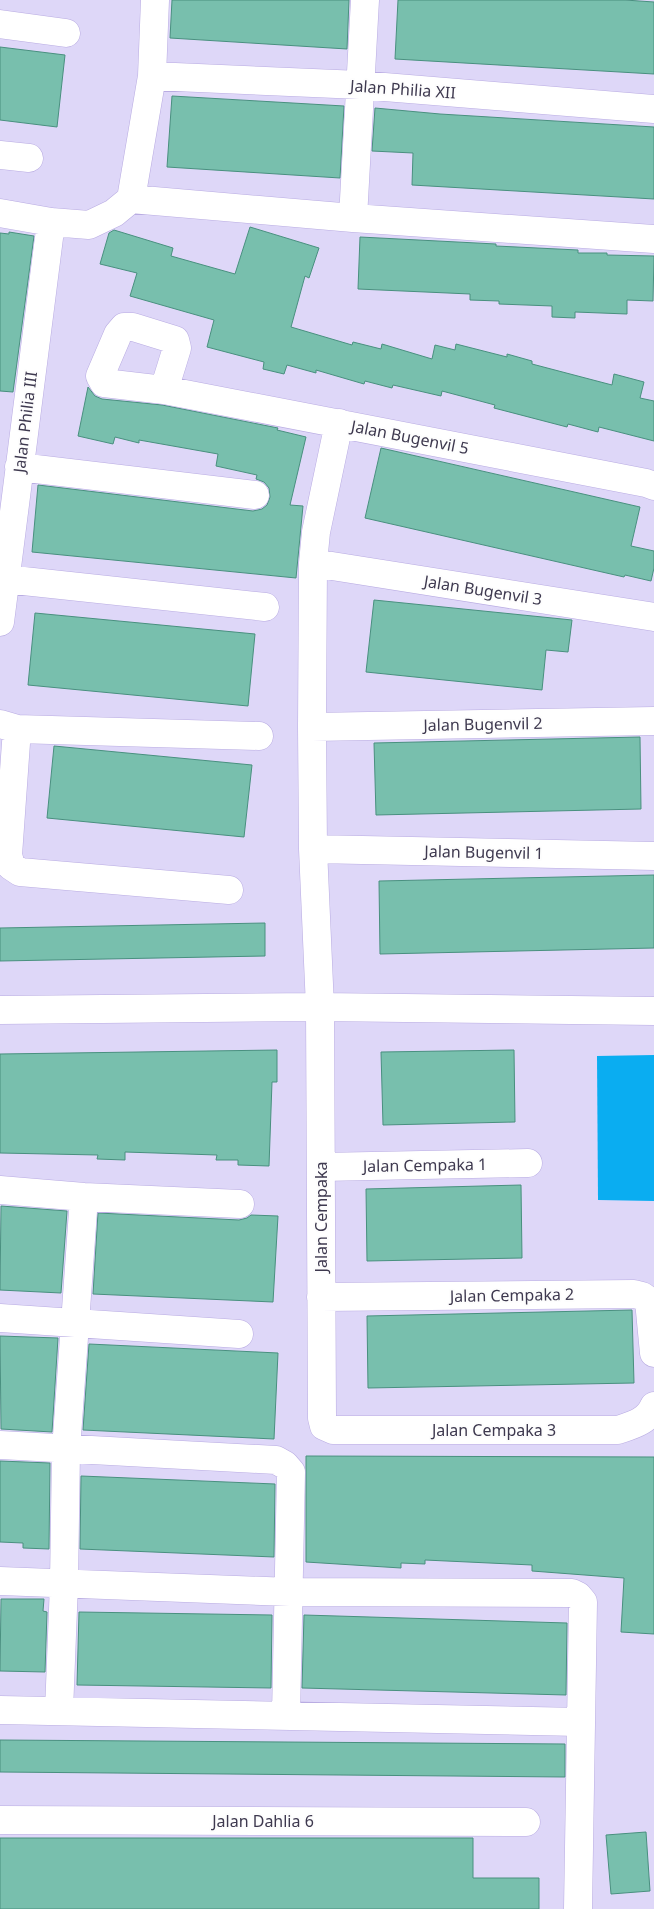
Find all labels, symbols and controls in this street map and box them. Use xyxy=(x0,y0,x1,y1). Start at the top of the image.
street label: Jalan Philia XII xyxy=(347,74,457,104)
street label: Jalan Philia III xyxy=(8,370,42,476)
street label: Jalan Bugenvil 5 xyxy=(347,414,471,459)
street label: Jalan Bugenvil 3 xyxy=(420,569,544,610)
street label: Jalan Bugenvil 2 xyxy=(421,712,543,736)
street label: Jalan Bugenvil 1 xyxy=(422,840,544,864)
street label: Jalan Cempaka 1 xyxy=(361,1153,487,1177)
street label: Jalan Cempaka xyxy=(310,1162,332,1274)
street label: Jalan Cempaka 2 xyxy=(448,1283,574,1307)
street label: Jalan Cempaka 3 xyxy=(430,1419,556,1441)
street label: Jalan Dahlia 6 xyxy=(210,1810,314,1832)

